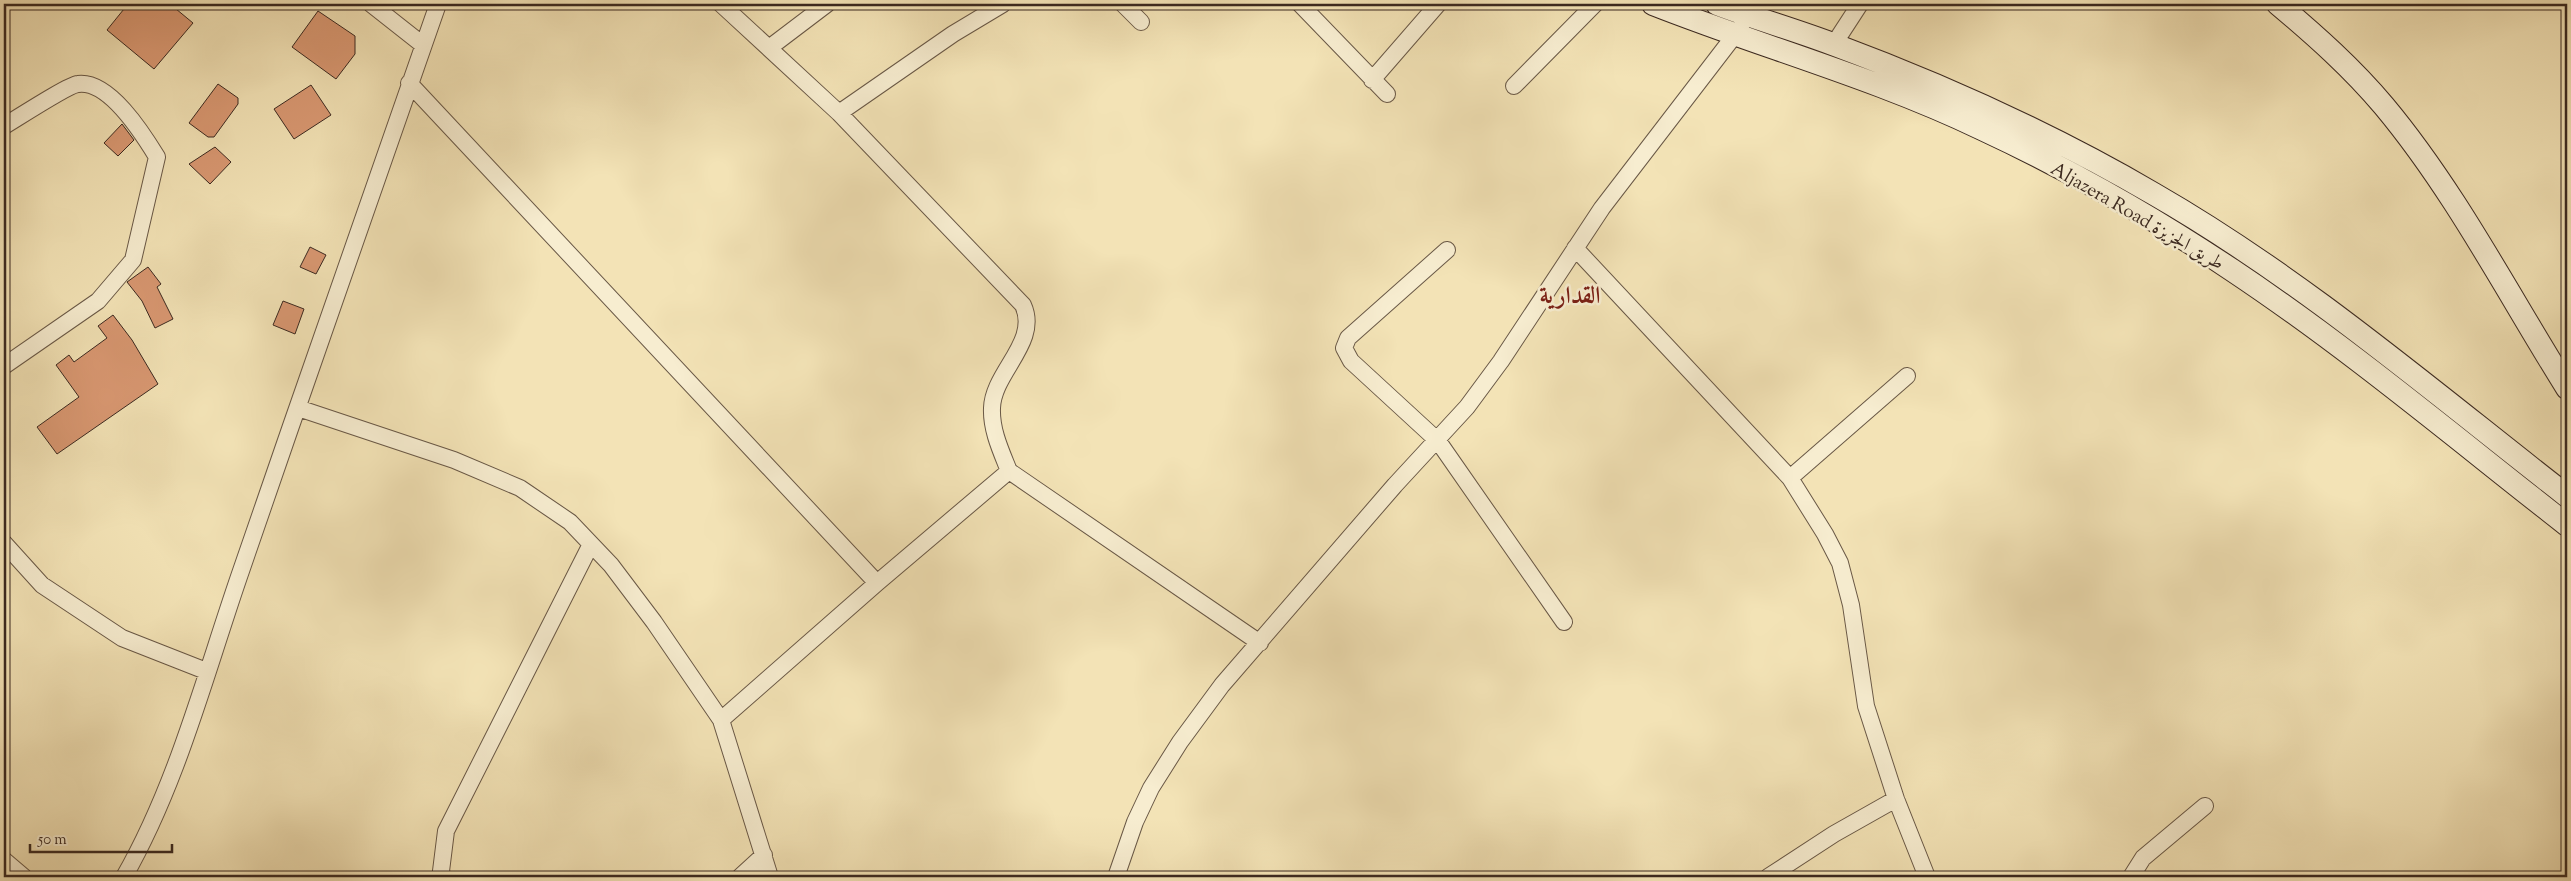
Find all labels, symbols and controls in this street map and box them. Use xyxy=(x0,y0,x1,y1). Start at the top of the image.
street label: Aljazera Road طريق الجزيزة xyxy=(2045,156,2229,278)
district label: القدارية xyxy=(1539,280,1601,314)
scale bar xyxy=(30,821,172,853)
text: 50 m xyxy=(37,830,67,851)

